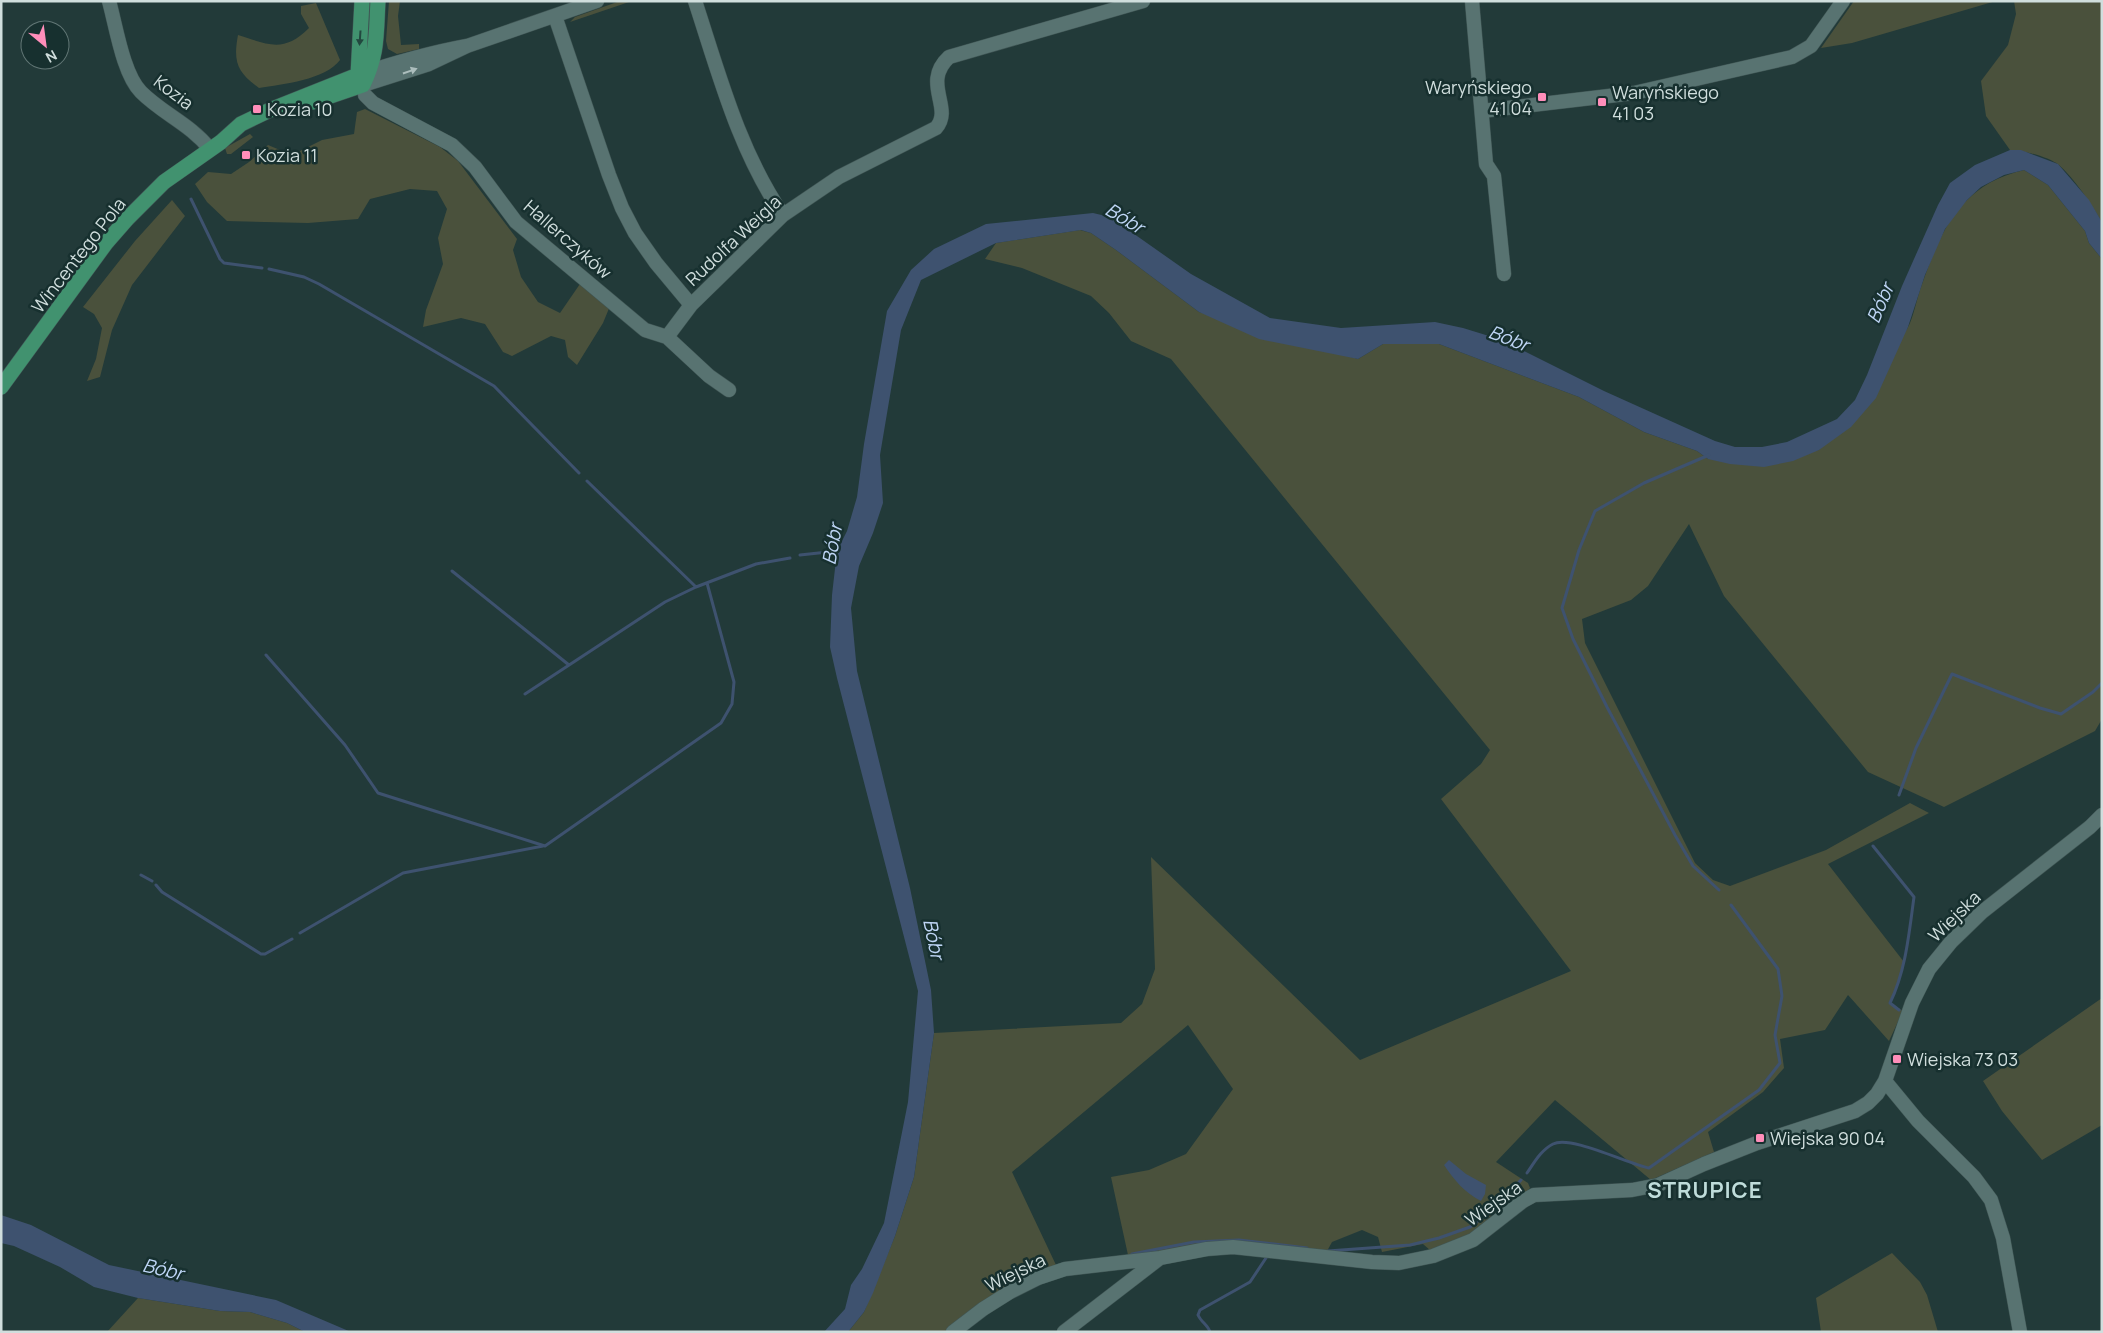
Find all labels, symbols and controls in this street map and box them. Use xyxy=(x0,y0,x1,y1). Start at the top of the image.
north arrow xyxy=(20,20,70,70)
one-way arrow xyxy=(355,31,363,47)
text: N xyxy=(43,46,61,68)
one-way arrow xyxy=(402,67,417,74)
street label: Kozia xyxy=(149,69,199,115)
place label: Waryńskiego 41 04 xyxy=(1425,75,1532,120)
place label: Waryńskiego 41 03 xyxy=(1612,80,1719,125)
marker: Waryńskiego 41 04 xyxy=(1536,91,1548,103)
marker: Waryńskiego 41 03 xyxy=(1596,96,1608,108)
place label: Kozia 10 xyxy=(267,97,333,121)
marker: Kozia 10 xyxy=(251,103,263,115)
place label: Kozia 11 xyxy=(256,143,318,167)
marker: Kozia 11 xyxy=(240,149,252,161)
street label: Rudolfa Weigla xyxy=(680,189,786,291)
street label: Wincentego Pola xyxy=(25,192,131,318)
street label: Hallerczyków xyxy=(519,194,617,284)
water label: Bóbr xyxy=(1101,196,1151,241)
water label: Bóbr xyxy=(1860,277,1901,327)
water label: Bóbr xyxy=(1485,319,1535,358)
water label: Bóbr xyxy=(816,519,849,566)
street label: Wiejska xyxy=(1923,885,1985,947)
water label: Bóbr xyxy=(917,916,951,964)
place label: Wiejska 73 03 xyxy=(1907,1047,2018,1071)
marker: Wiejska 73 03 xyxy=(1891,1053,1903,1065)
place label: Wiejska 90 04 xyxy=(1770,1126,1885,1150)
marker: Wiejska 90 04 xyxy=(1754,1132,1766,1144)
street label: Wiejska xyxy=(1460,1175,1526,1231)
district label: STRUPICE xyxy=(1647,1175,1763,1205)
street label: Wiejska xyxy=(981,1247,1049,1297)
water label: Bóbr xyxy=(140,1252,188,1287)

